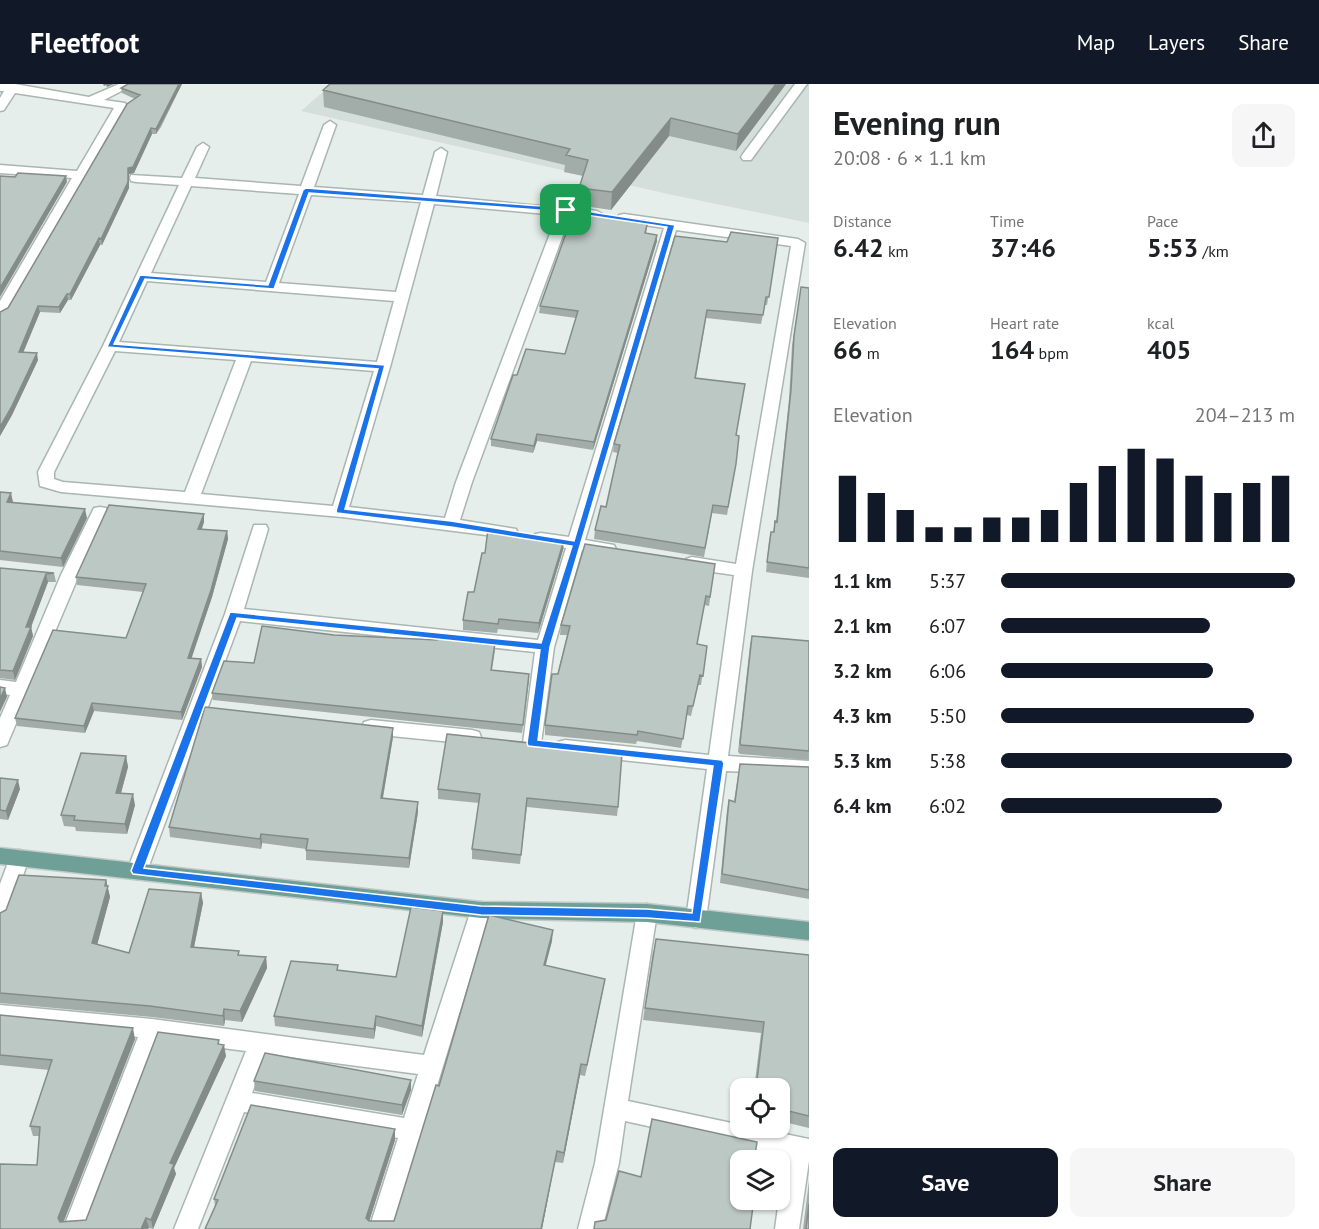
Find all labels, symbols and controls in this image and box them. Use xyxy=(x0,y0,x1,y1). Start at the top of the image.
text: Fleetfoot xyxy=(30,24,139,61)
text: Map xyxy=(1077,29,1115,56)
text: Layers xyxy=(1148,29,1205,56)
text: Share xyxy=(1238,29,1289,56)
text: Evening run xyxy=(833,101,1001,144)
button: share xyxy=(1232,104,1295,167)
text: 20:08 · 6 × 1.1 km xyxy=(833,145,986,171)
pin xyxy=(540,184,591,235)
icon: arrive xyxy=(549,193,582,226)
text: Distance xyxy=(833,211,892,231)
text: Time xyxy=(990,211,1024,231)
text: Pace xyxy=(1147,211,1178,231)
text: 6.42 xyxy=(833,231,884,264)
text: 37:46 xyxy=(990,231,1056,264)
text: 5:53 xyxy=(1147,231,1198,264)
text: km xyxy=(884,241,909,261)
text: /km xyxy=(1198,241,1229,261)
text: Elevation xyxy=(833,313,897,333)
text: Heart rate xyxy=(990,313,1059,333)
text: kcal xyxy=(1147,313,1174,333)
text: 66 xyxy=(833,333,862,366)
text: 164 xyxy=(990,333,1034,366)
text: 405 xyxy=(1147,333,1191,366)
text: m xyxy=(862,343,880,363)
text: bpm xyxy=(1034,343,1069,363)
text: Elevation xyxy=(833,402,913,428)
text: 204–213 m xyxy=(1195,402,1295,428)
text: 1.1 km xyxy=(833,568,892,594)
text: 5:37 xyxy=(929,568,966,594)
text: 2.1 km xyxy=(833,613,892,639)
text: 6:07 xyxy=(929,613,966,639)
text: 3.2 km xyxy=(833,658,892,684)
text: 6:06 xyxy=(929,658,966,684)
text: 4.3 km xyxy=(833,703,892,729)
text: 5:50 xyxy=(929,703,966,729)
text: 5.3 km xyxy=(833,748,892,774)
text: 5:38 xyxy=(929,748,966,774)
text: 6.4 km xyxy=(833,793,892,819)
text: 6:02 xyxy=(929,793,966,819)
map controls xyxy=(730,1078,790,1210)
button: locate xyxy=(730,1078,790,1138)
button: Save xyxy=(833,1148,1058,1217)
button: Share xyxy=(1070,1148,1295,1217)
button: layers xyxy=(730,1150,790,1210)

